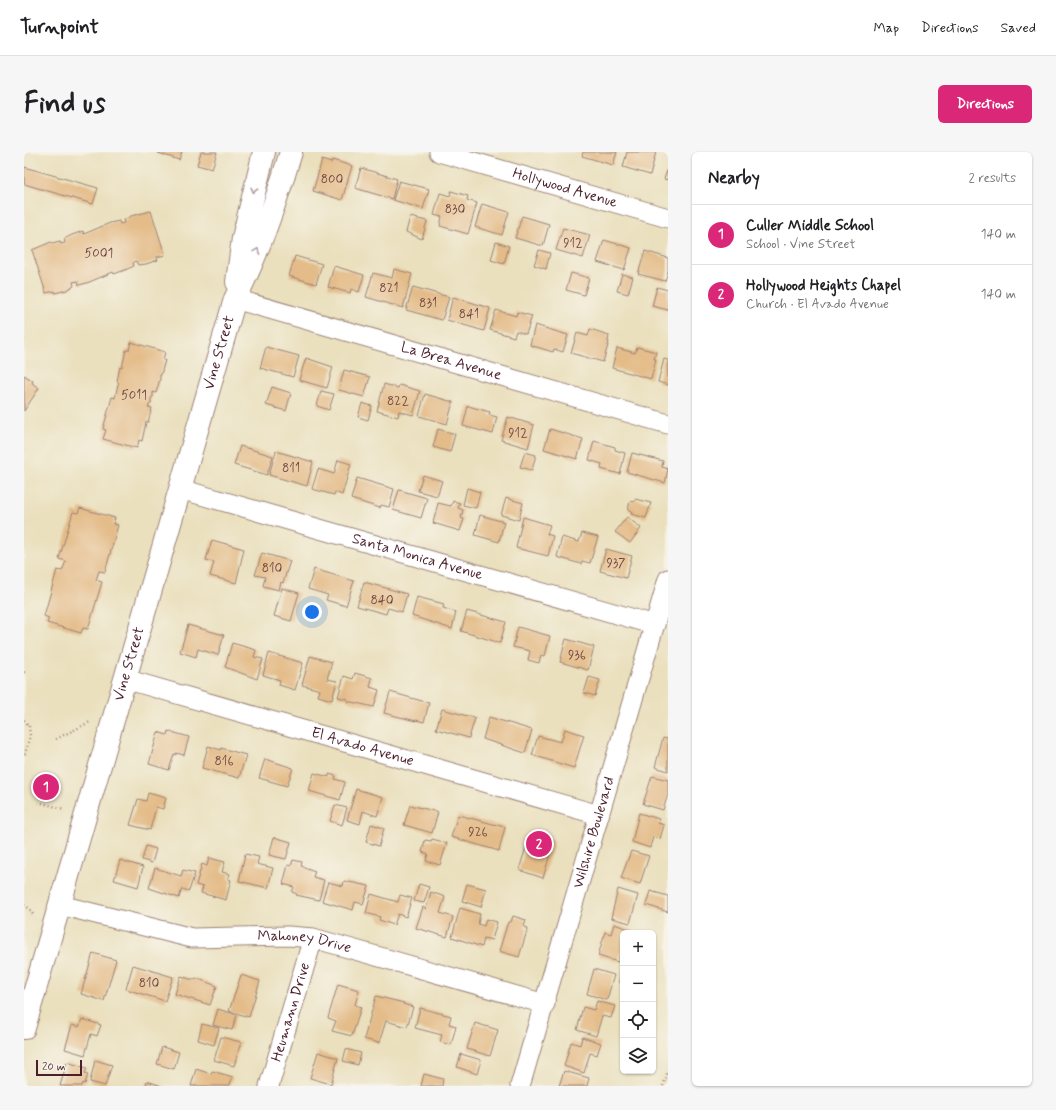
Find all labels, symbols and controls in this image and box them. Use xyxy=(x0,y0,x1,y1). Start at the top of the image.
text: Turnpoint xyxy=(20,15,99,40)
text: Map xyxy=(873,19,899,37)
text: Directions xyxy=(921,19,979,37)
text: Saved xyxy=(1001,19,1036,37)
button: Directions xyxy=(938,85,1032,123)
text: Find us xyxy=(24,86,105,123)
street label: Hollywood Avenue xyxy=(510,164,620,213)
text: Nearby xyxy=(708,167,760,189)
text: 2 results xyxy=(969,170,1016,187)
house number: 800 xyxy=(321,171,343,188)
one-way arrow xyxy=(251,187,259,193)
house number: 830 xyxy=(445,201,466,218)
text: Culler Middle School xyxy=(746,216,874,236)
text: 1 xyxy=(718,226,724,243)
text: 140 m xyxy=(981,226,1016,243)
house number: 912 xyxy=(563,235,583,252)
text: School · Vine Street xyxy=(746,236,856,253)
house number: 5001 xyxy=(85,245,113,262)
one-way arrow xyxy=(253,248,261,255)
text: Hollywood Heights Chapel xyxy=(746,276,901,296)
house number: 821 xyxy=(379,280,399,297)
text: 2 xyxy=(718,286,724,303)
text: 140 m xyxy=(981,286,1016,303)
house number: 831 xyxy=(419,295,437,312)
text: Church · El Avado Avenue xyxy=(746,296,889,313)
house number: 841 xyxy=(459,306,479,323)
street label: Vine Street xyxy=(199,313,240,392)
street label: La Brea Avenue xyxy=(398,337,504,385)
house number: 5011 xyxy=(121,387,147,404)
house number: 822 xyxy=(387,393,409,410)
house number: 912 xyxy=(508,425,528,442)
house number: 811 xyxy=(282,460,300,477)
street label: Santa Monica Avenue xyxy=(350,529,485,585)
house number: 937 xyxy=(606,555,626,572)
house number: 810 xyxy=(262,560,283,577)
house number: 840 xyxy=(370,592,394,609)
your location xyxy=(302,602,322,622)
street label: Vine Street xyxy=(109,625,150,703)
house number: 936 xyxy=(568,647,586,664)
street label: El Avado Avenue xyxy=(309,723,416,771)
house number: 816 xyxy=(214,753,234,770)
pin: 1 xyxy=(33,772,59,802)
street label: Wilshire Boulevard xyxy=(568,774,620,891)
house number: 926 xyxy=(468,824,488,841)
pin: 2 xyxy=(526,829,552,859)
street label: Mahoney Drive xyxy=(257,926,354,958)
map controls xyxy=(620,930,656,1074)
button: + xyxy=(620,930,656,966)
street label: Heumann Drive xyxy=(267,960,315,1064)
button: − xyxy=(620,966,656,1002)
house number: 810 xyxy=(139,975,160,992)
button: locate xyxy=(620,1002,656,1038)
button: layers xyxy=(620,1038,656,1074)
scale bar xyxy=(36,1058,82,1077)
text: 20 m xyxy=(42,1060,65,1074)

